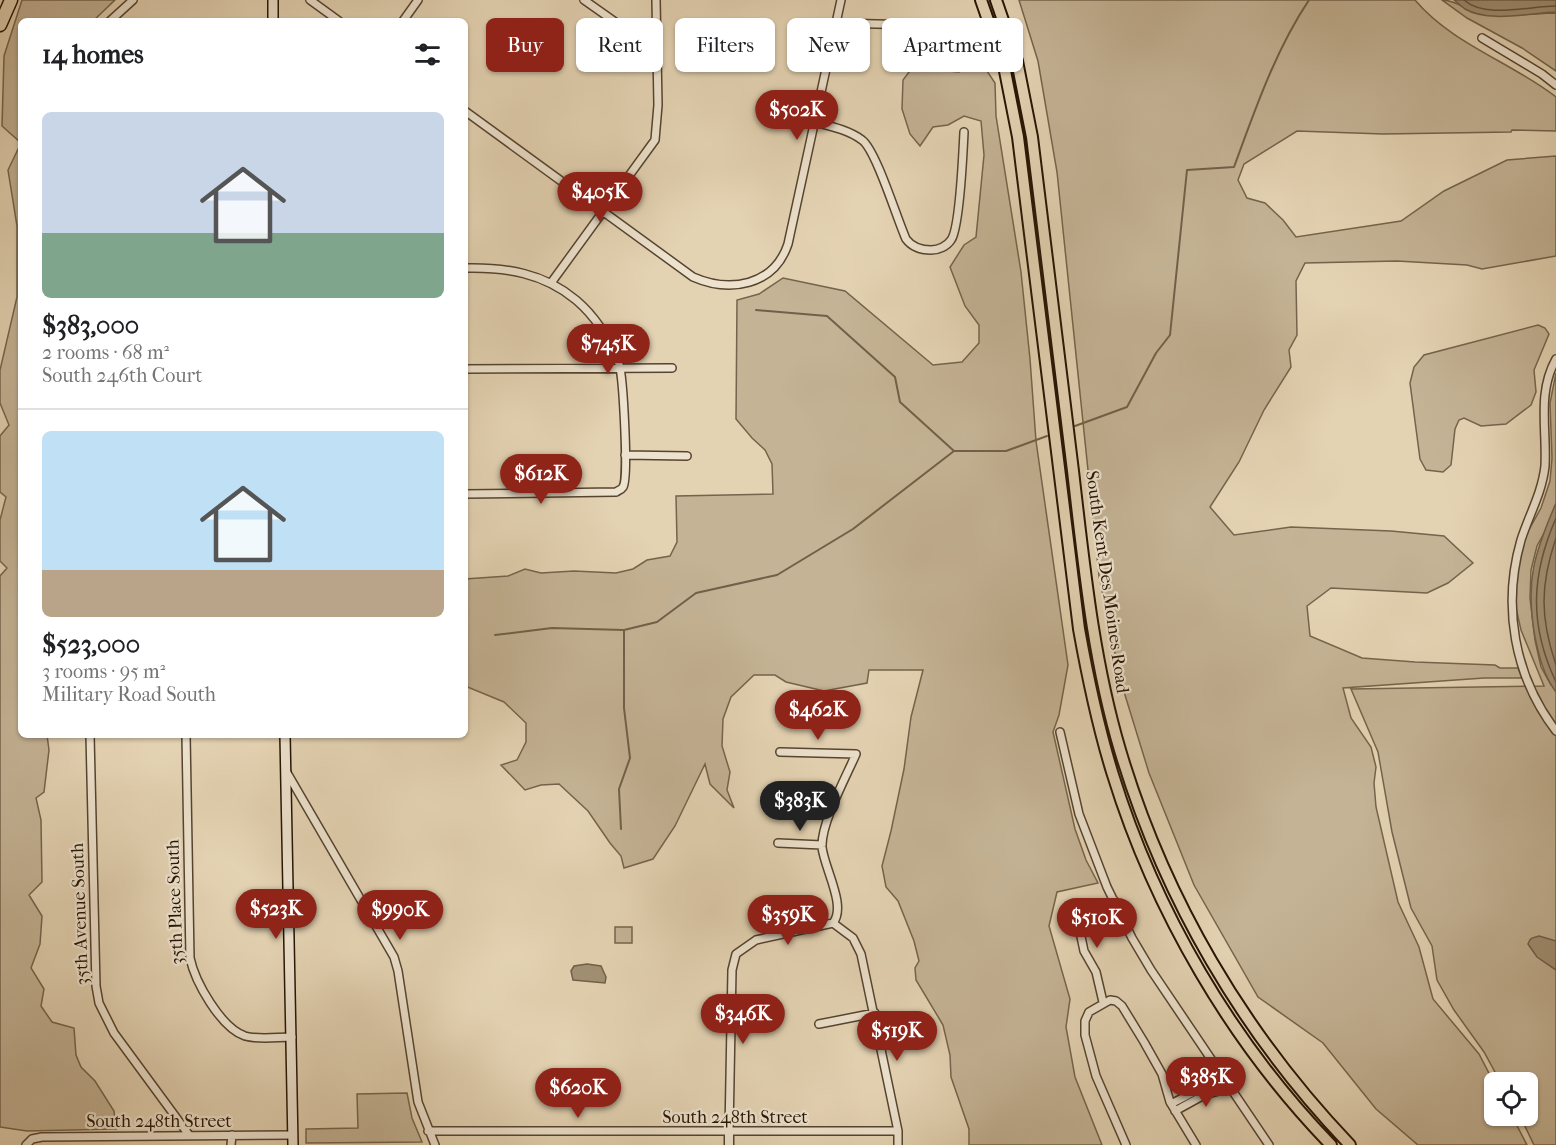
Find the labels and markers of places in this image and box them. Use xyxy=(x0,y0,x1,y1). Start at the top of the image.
pin: $502K xyxy=(755,90,839,141)
pin: $405K xyxy=(558,172,642,223)
pin: $745K xyxy=(566,324,650,375)
pin: $612K xyxy=(499,454,583,505)
pin: $462K xyxy=(776,690,860,741)
pin: $383K xyxy=(758,781,842,832)
pin: $523K xyxy=(234,889,318,940)
pin: $990K xyxy=(358,890,442,941)
pin: $359K xyxy=(746,895,830,946)
pin: $510K xyxy=(1055,898,1139,949)
pin: $346K xyxy=(701,994,785,1045)
pin: $519K xyxy=(855,1011,939,1062)
pin: $385K xyxy=(1164,1057,1248,1108)
pin: $620K xyxy=(536,1068,620,1119)

